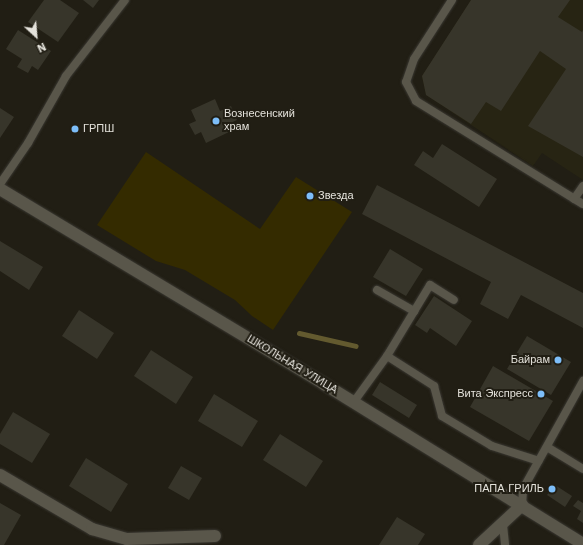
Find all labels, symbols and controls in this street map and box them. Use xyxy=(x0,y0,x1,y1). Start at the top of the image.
north arrow xyxy=(16,16,56,56)
text: N xyxy=(35,40,48,55)
place label: Вознесенский храм xyxy=(224,108,295,134)
marker: Вознесенский храм xyxy=(211,116,221,126)
place label: ГРПШ xyxy=(83,122,114,136)
marker: ГРПШ xyxy=(70,124,80,134)
place label: Звезда xyxy=(318,189,354,203)
marker: Звезда xyxy=(305,191,315,201)
street label: ШКОЛЬНАЯ УЛИЦА xyxy=(244,333,340,397)
place label: Байрам xyxy=(511,353,550,367)
marker: Байрам xyxy=(553,355,563,365)
place label: Вита Экспресс xyxy=(457,387,533,401)
marker: Вита Экспресс xyxy=(536,389,546,399)
place label: ПАПА ГРИЛЬ xyxy=(474,482,544,496)
marker: ПАПА ГРИЛЬ xyxy=(547,484,557,494)

